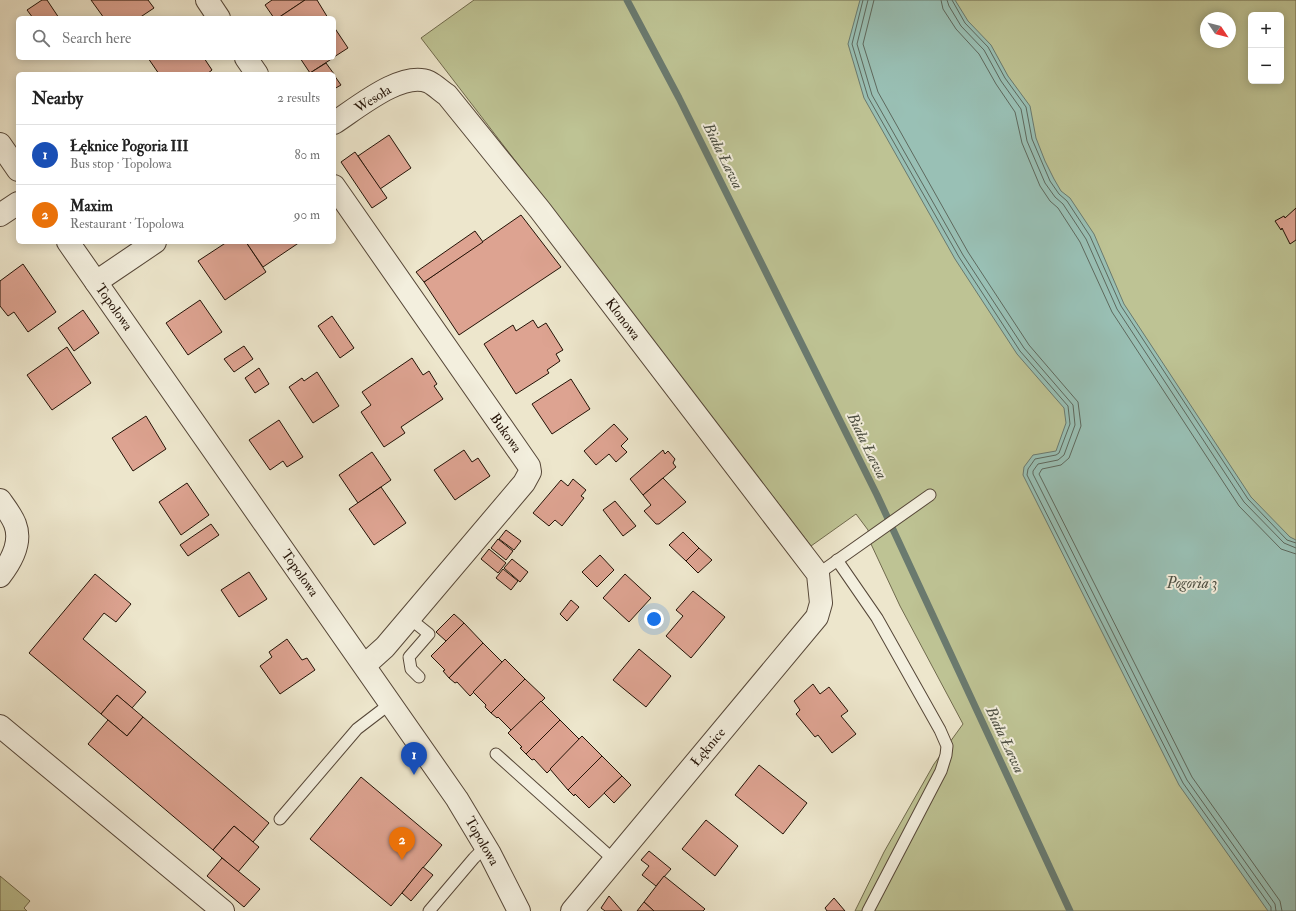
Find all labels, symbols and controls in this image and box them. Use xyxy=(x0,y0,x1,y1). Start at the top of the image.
north arrow xyxy=(1200,12,1236,48)
map controls xyxy=(1248,12,1284,84)
button: + xyxy=(1248,12,1284,48)
search box xyxy=(16,16,336,60)
icon: search xyxy=(30,27,52,49)
text: Search here xyxy=(62,29,131,48)
button: − xyxy=(1248,48,1284,84)
street label: Wesoła xyxy=(351,81,395,117)
text: Nearby xyxy=(32,88,83,109)
text: 2 results xyxy=(277,90,320,106)
water label: Biała Ława xyxy=(698,119,747,192)
text: Łęknice Pogoria III xyxy=(70,137,189,156)
text: 1 xyxy=(43,147,47,163)
text: 80 m xyxy=(294,147,320,163)
text: Bus stop · Topolowa xyxy=(70,156,172,172)
text: Maxim xyxy=(70,197,113,216)
text: 2 xyxy=(42,207,48,223)
text: 90 m xyxy=(294,207,320,223)
text: Restaurant · Topolowa xyxy=(70,216,184,232)
street label: Topolowa xyxy=(91,280,136,335)
street label: Klonowa xyxy=(602,295,644,344)
water label: Biała Ława xyxy=(842,409,891,482)
street label: Bukowa xyxy=(486,410,526,456)
street label: Topolowa xyxy=(277,546,322,601)
water label: Pogoria 3 xyxy=(1165,574,1218,593)
your location xyxy=(644,609,664,629)
water label: Biała Ława xyxy=(981,703,1029,776)
street label: Łęknice xyxy=(687,724,729,770)
pin: 1 xyxy=(401,742,427,775)
street label: Topolowa xyxy=(460,814,503,869)
pin: 2 xyxy=(389,827,415,860)

